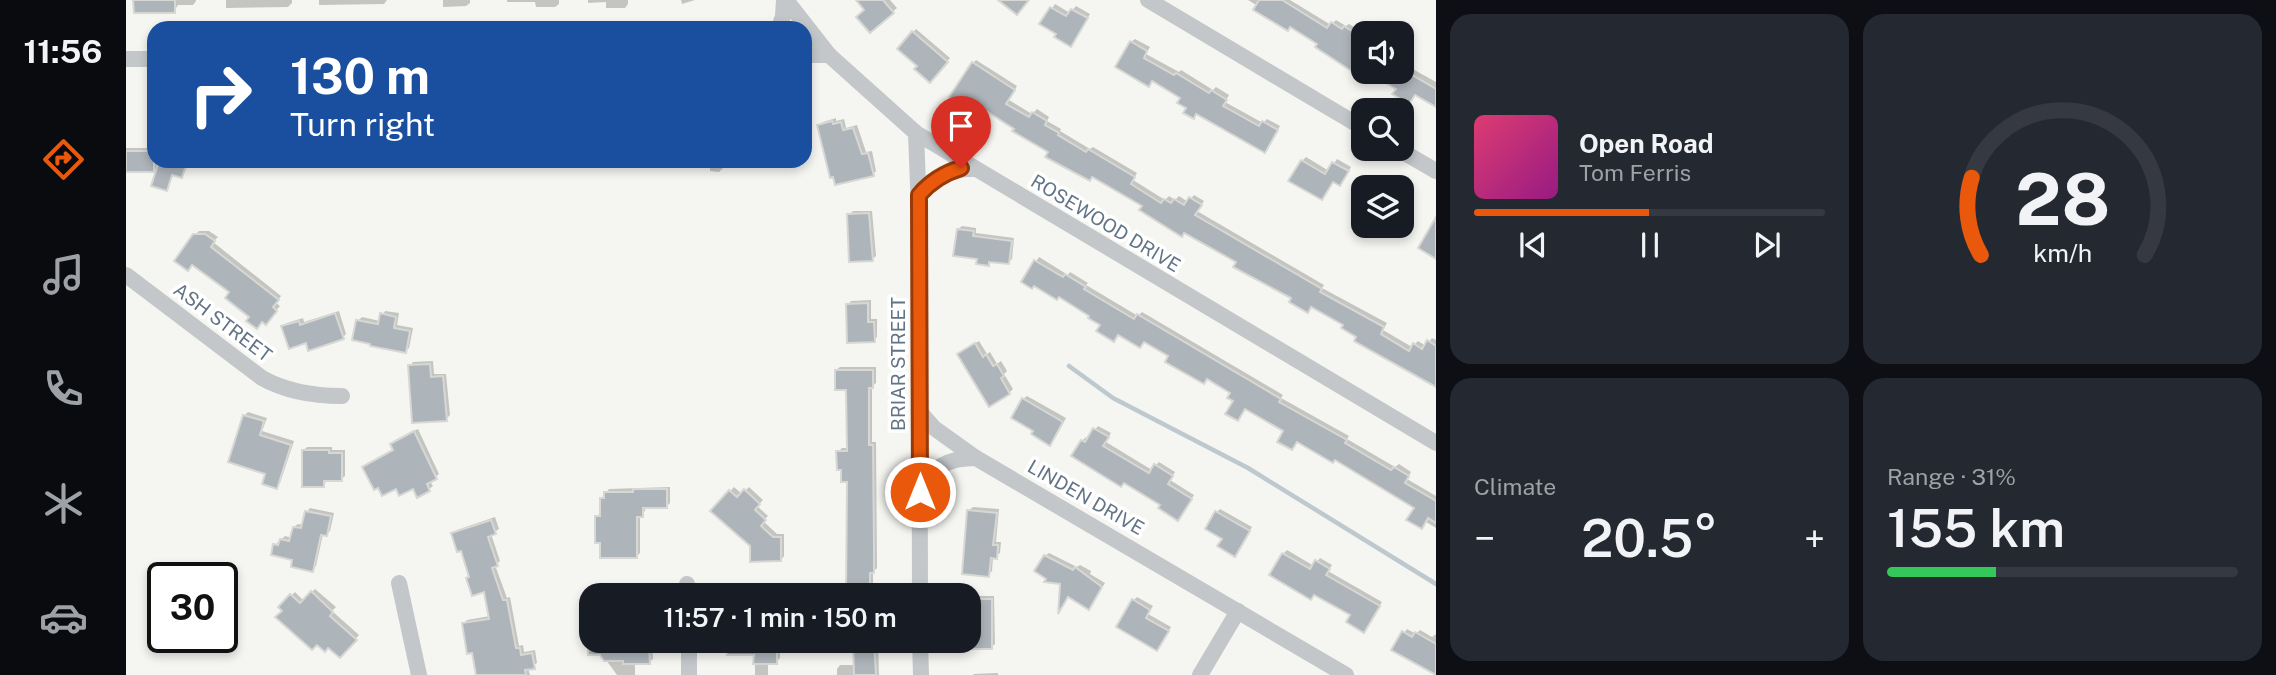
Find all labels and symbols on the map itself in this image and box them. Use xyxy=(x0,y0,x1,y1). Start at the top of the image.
pin xyxy=(931,96,991,168)
street label: ROSEWOOD DRIVE xyxy=(1027,170,1185,276)
street label: ASH STREET xyxy=(170,278,276,366)
street label: BRIAR STREET xyxy=(887,297,909,431)
position arrow xyxy=(883,455,957,529)
street label: LINDEN DRIVE xyxy=(1024,455,1148,539)
speed limit sign: 30 xyxy=(147,562,238,653)

